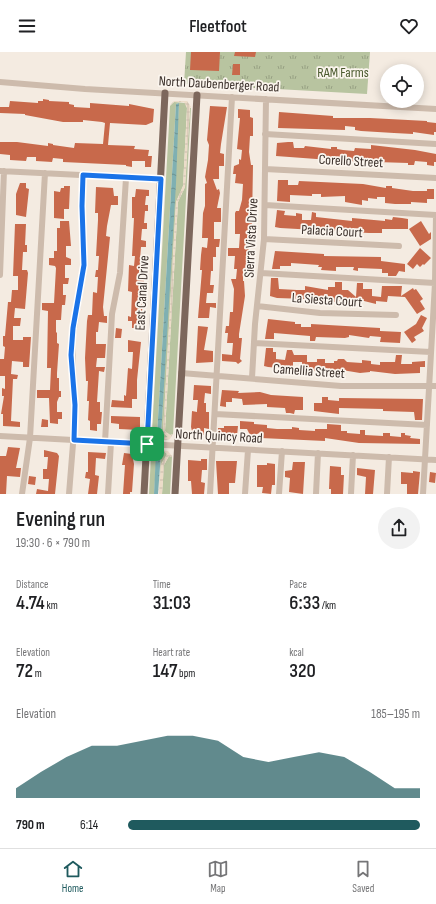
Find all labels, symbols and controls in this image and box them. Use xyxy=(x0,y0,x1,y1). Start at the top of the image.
icon: menu xyxy=(16,15,38,37)
icon: heart xyxy=(398,15,420,37)
text: Fleetfoot xyxy=(189,16,247,37)
park label: RAM Farms xyxy=(317,64,369,81)
map controls xyxy=(380,64,424,108)
button: locate xyxy=(380,64,424,108)
street label: North Daubenberger Road xyxy=(158,72,280,96)
street label: Corello Street xyxy=(318,151,384,171)
street label: Sierra Vista Drive xyxy=(240,198,262,278)
street label: Palacia Court xyxy=(301,221,363,241)
street label: East Canal Drive xyxy=(132,255,152,331)
street label: La Siesta Court xyxy=(291,289,363,311)
street label: Camellia Street xyxy=(273,360,345,382)
street label: North Quincy Road xyxy=(175,425,263,447)
pin xyxy=(130,427,164,461)
icon: arrive xyxy=(136,433,158,455)
text: Evening run xyxy=(16,506,105,533)
button: share xyxy=(378,507,420,549)
text: 19:30 · 6 × 790 m xyxy=(16,535,90,551)
text: Distance xyxy=(16,578,48,591)
text: Time xyxy=(153,578,171,591)
text: Pace xyxy=(289,578,307,591)
text: 4.74 xyxy=(16,591,45,615)
text: 31:03 xyxy=(153,591,191,615)
text: 6:33 xyxy=(289,591,320,615)
text: km xyxy=(45,599,58,612)
text: /km xyxy=(320,599,336,612)
text: Elevation xyxy=(16,646,50,659)
text: Heart rate xyxy=(153,646,190,659)
text: kcal xyxy=(289,646,304,659)
text: 72 xyxy=(16,659,33,683)
text: 147 xyxy=(153,659,177,683)
text: 320 xyxy=(289,659,316,683)
text: m xyxy=(33,667,42,680)
text: bpm xyxy=(177,667,195,680)
text: Elevation xyxy=(16,706,56,722)
text: 185–195 m xyxy=(371,706,420,722)
text: 790 m xyxy=(16,817,45,833)
text: 6:14 xyxy=(80,817,98,833)
tab: Home xyxy=(62,858,84,895)
tab: Map xyxy=(207,858,229,895)
tab: Saved xyxy=(352,858,374,895)

